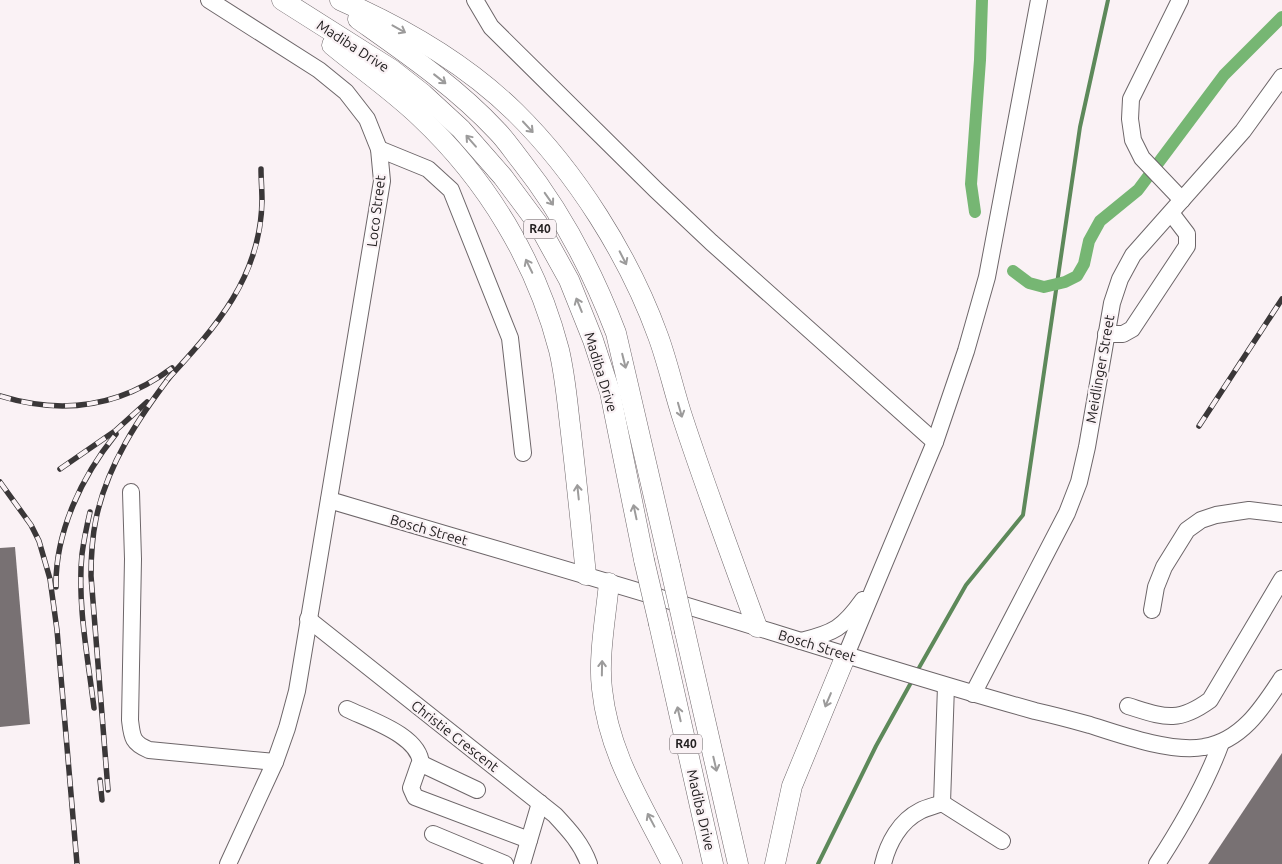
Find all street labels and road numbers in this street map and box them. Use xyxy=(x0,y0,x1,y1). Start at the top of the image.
street label: Madiba Drive xyxy=(314,17,392,75)
street label: Loco Street xyxy=(364,174,388,248)
road number: R40 xyxy=(524,220,556,238)
street label: Meidlinger Street xyxy=(1083,313,1118,425)
street label: Madiba Drive xyxy=(581,330,621,414)
street label: Bosch Street xyxy=(388,511,470,549)
street label: Bosch Street xyxy=(776,627,858,665)
street label: Christie Crescent xyxy=(408,697,502,775)
road number: R40 xyxy=(670,734,702,754)
street label: Madiba Drive xyxy=(684,768,718,852)

